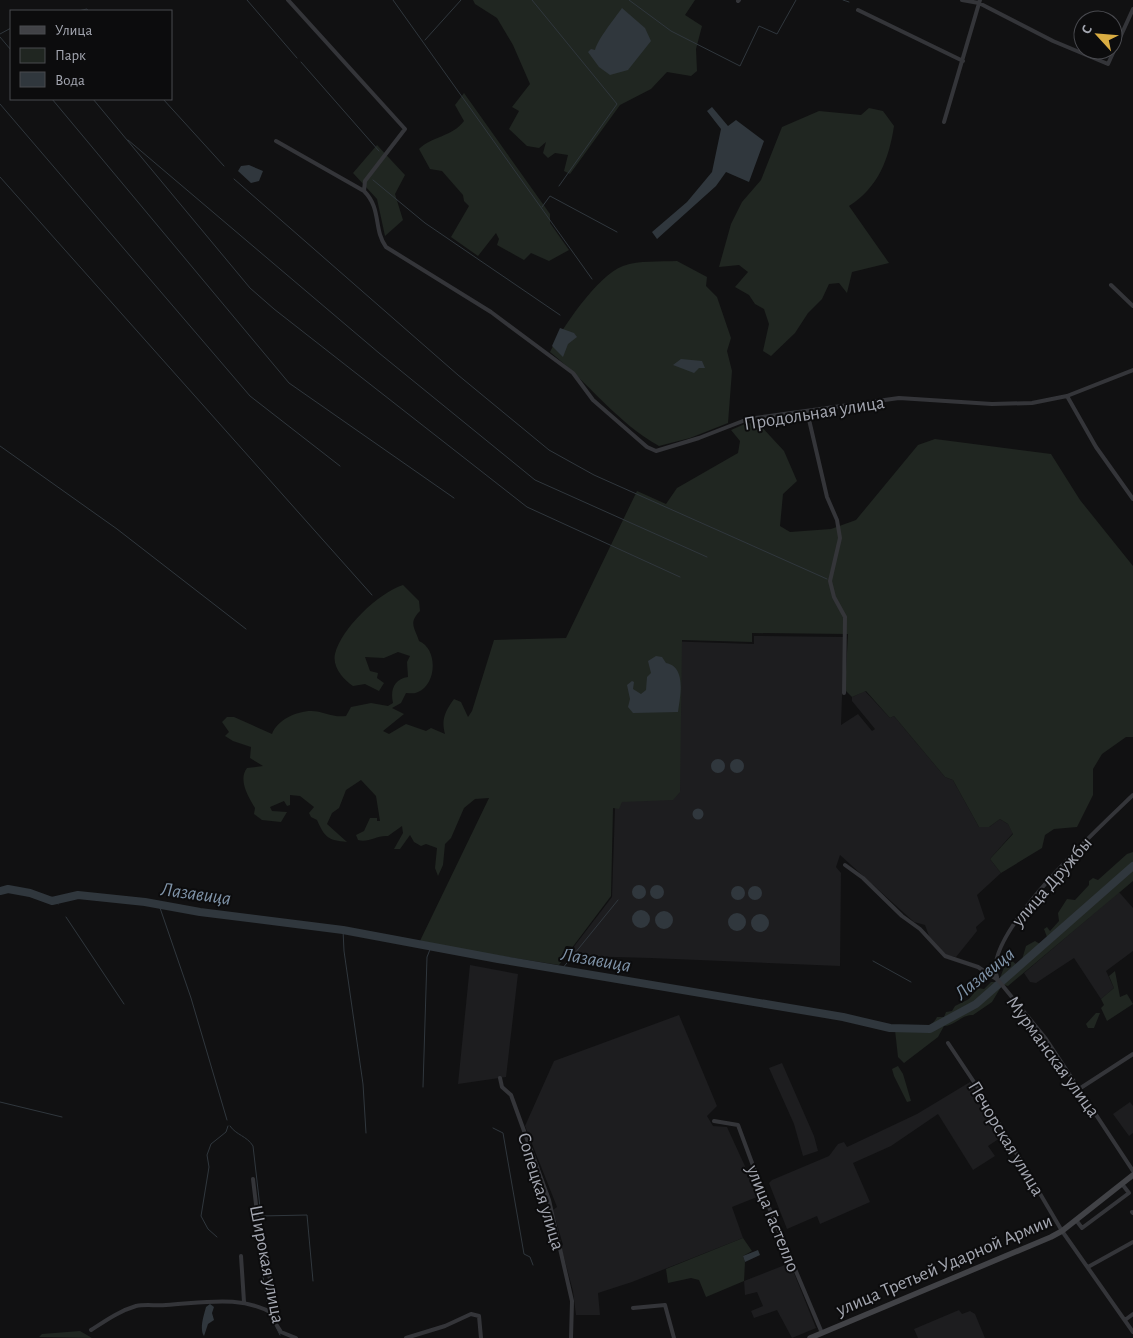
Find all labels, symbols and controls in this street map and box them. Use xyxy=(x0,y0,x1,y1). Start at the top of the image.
legend xyxy=(10,10,172,100)
north arrow xyxy=(1073,10,1123,60)
text: Улица xyxy=(55,23,92,38)
text: С xyxy=(1079,23,1095,36)
text: Парк xyxy=(55,48,86,63)
text: Вода xyxy=(55,73,85,88)
street label: Продольная улица xyxy=(742,393,886,434)
street label: улица Дружбы xyxy=(1008,834,1096,931)
water label: Лазавица xyxy=(158,879,232,909)
water label: Лазавица xyxy=(558,944,632,976)
water label: Лазавица xyxy=(950,944,1018,1004)
street label: Мурманская улица xyxy=(1003,993,1103,1121)
street label: Печорская улица xyxy=(964,1078,1048,1200)
street label: Сопецкая улица xyxy=(514,1130,568,1253)
street label: улица Гастелло xyxy=(742,1161,803,1275)
street label: Широкая улица xyxy=(246,1203,287,1325)
street label: улица Третьей Ударной Армии xyxy=(833,1211,1055,1320)

